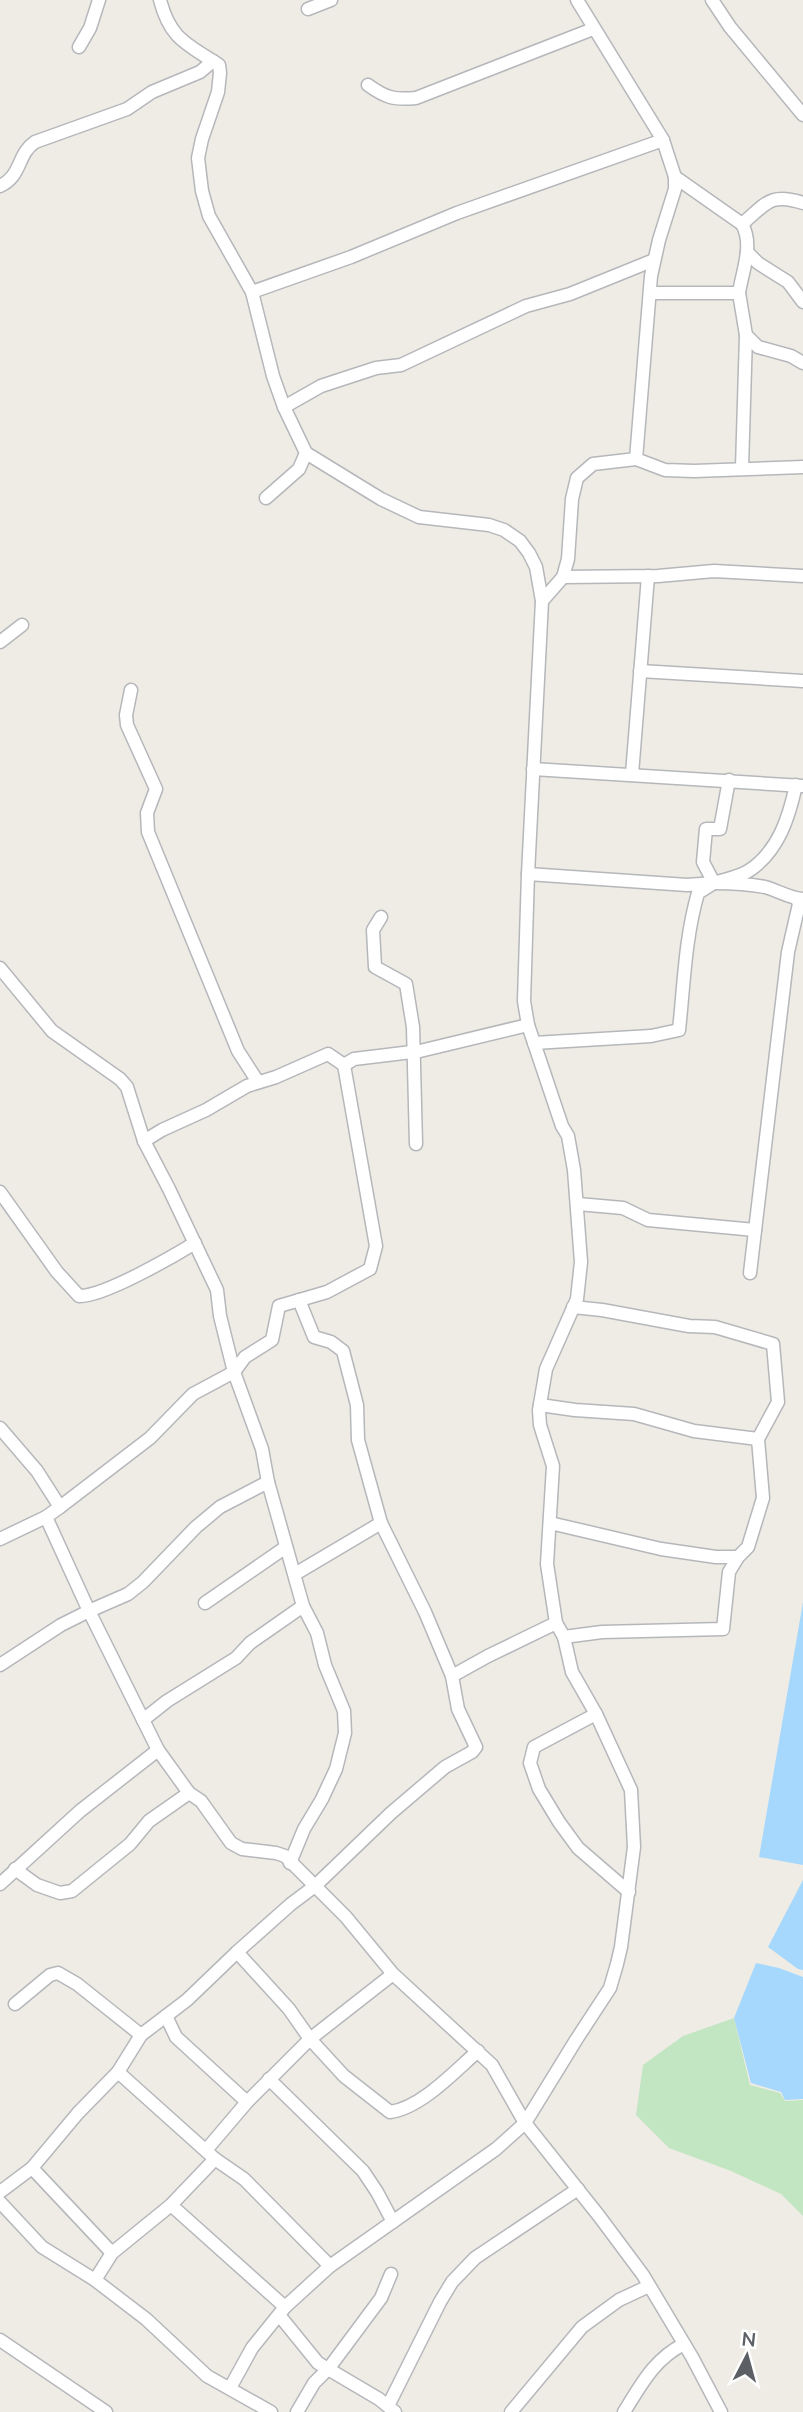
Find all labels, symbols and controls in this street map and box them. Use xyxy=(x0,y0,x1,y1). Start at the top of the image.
north arrow xyxy=(712,2321,782,2391)
text: N xyxy=(740,2326,757,2352)

